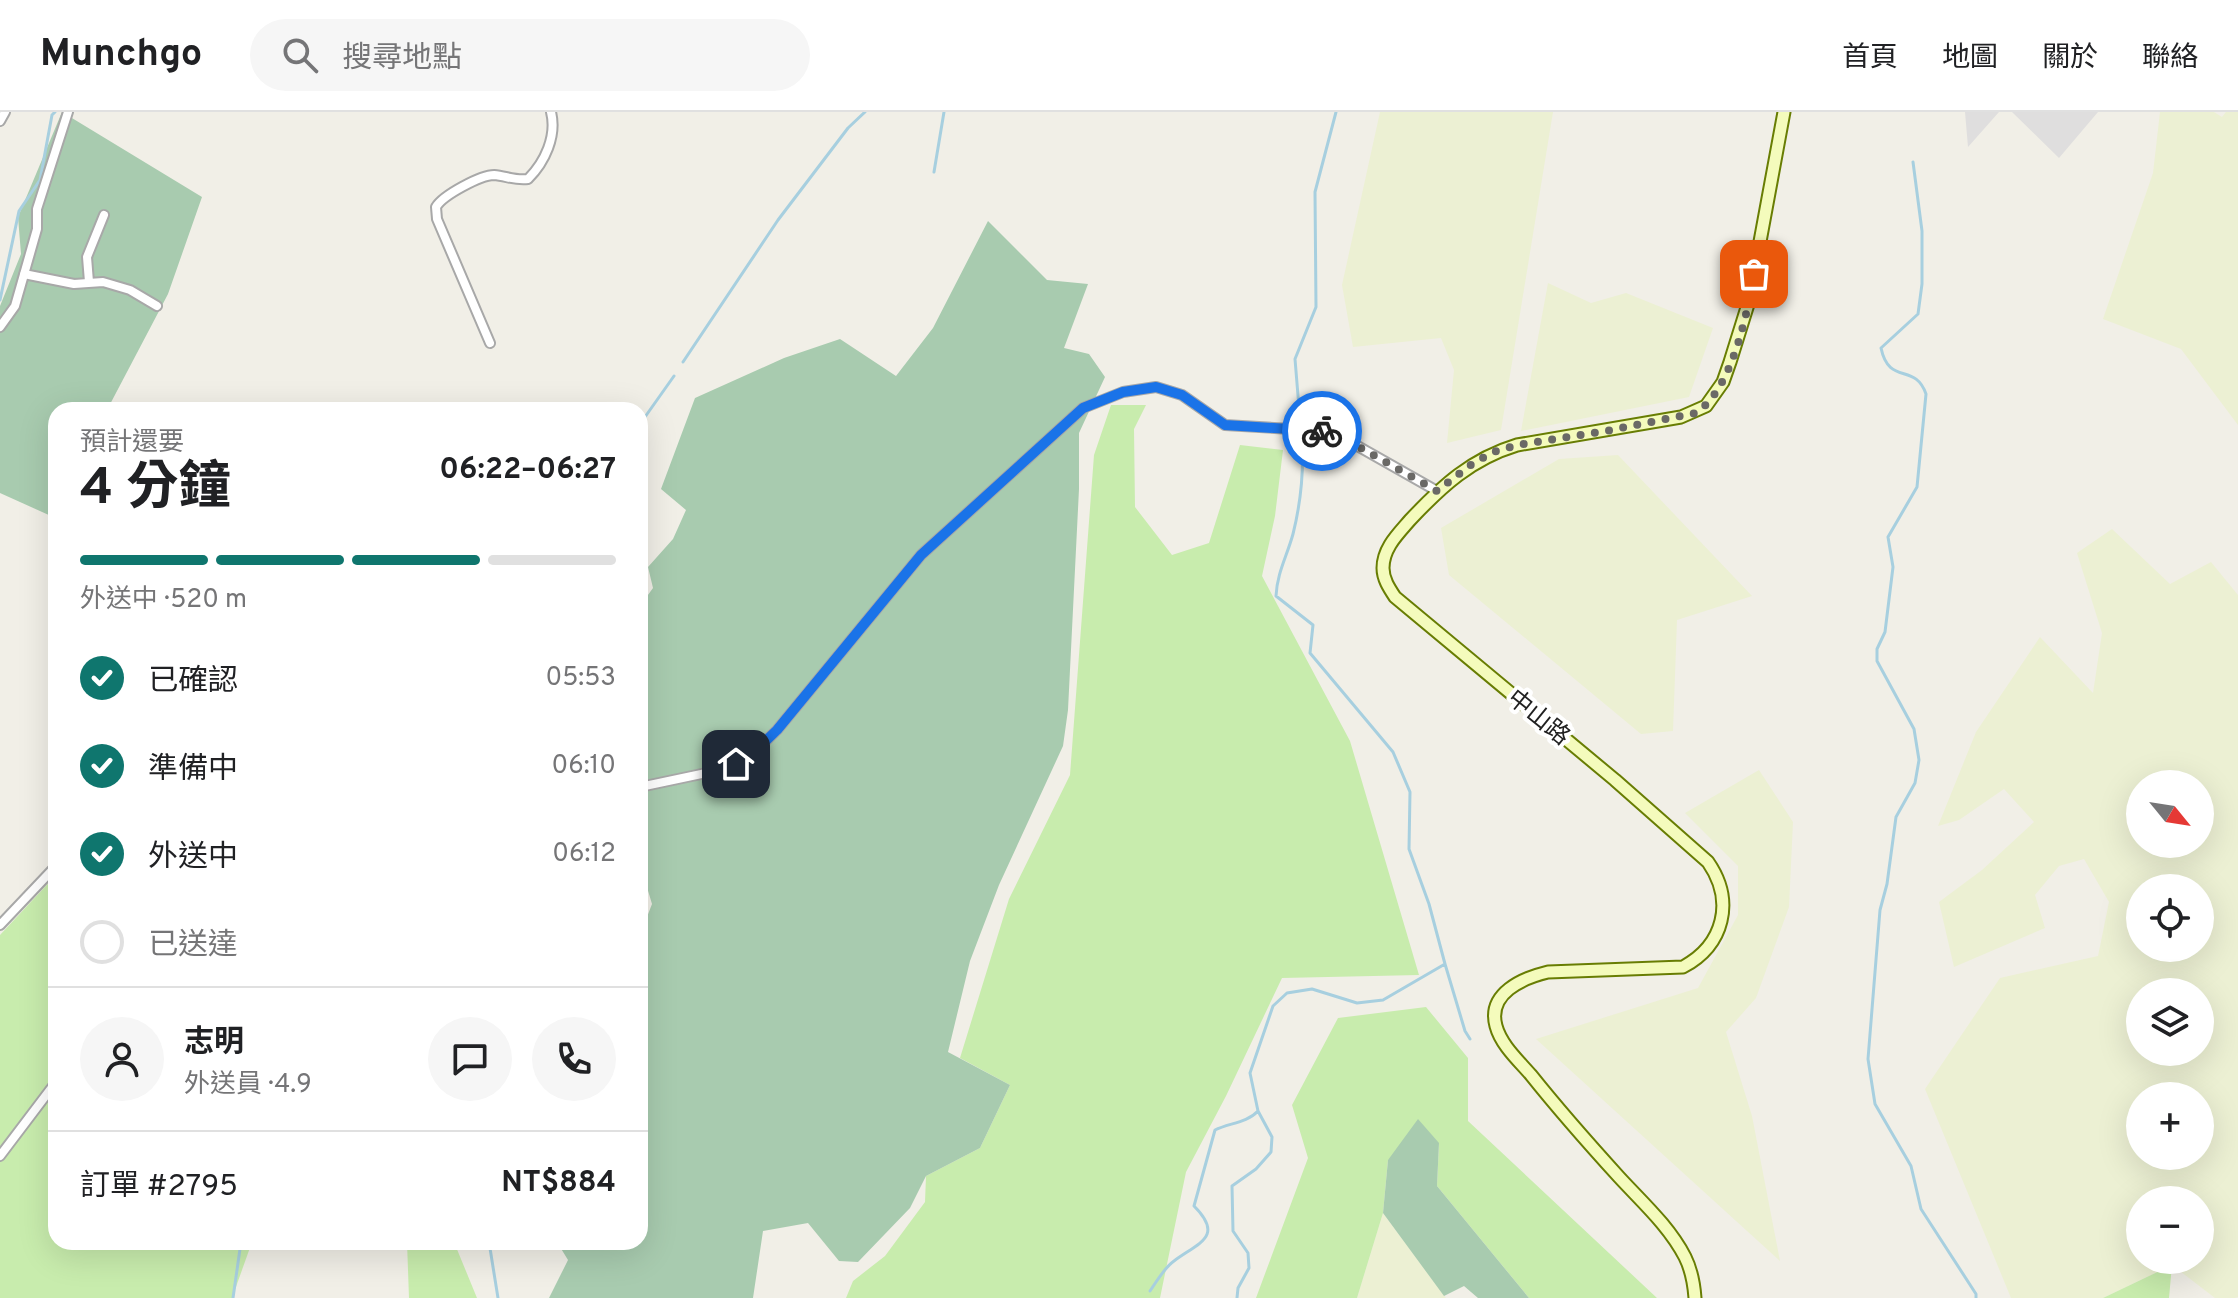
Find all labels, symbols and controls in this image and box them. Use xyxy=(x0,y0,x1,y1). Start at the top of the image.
search box xyxy=(250,19,810,91)
text: Munchgo xyxy=(40,31,202,80)
icon: search xyxy=(278,33,322,77)
text: 搜尋地點 xyxy=(342,41,462,78)
text: 首頁 xyxy=(1842,41,1898,77)
text: 地圖 xyxy=(1942,41,1998,77)
text: 關於 xyxy=(2042,41,2098,77)
text: 聯絡 xyxy=(2142,41,2198,77)
pin xyxy=(1720,240,1788,308)
icon: bag xyxy=(1732,252,1776,296)
courier xyxy=(1282,391,1362,471)
icon: bike xyxy=(1300,409,1344,453)
text: 預計還要 xyxy=(80,427,184,460)
text: 06:22–06:27 xyxy=(439,452,616,489)
text: 4 分鐘 xyxy=(80,457,230,523)
text: 外送中 · 520 m xyxy=(80,584,247,617)
icon: check xyxy=(80,656,124,700)
text: 05:53 xyxy=(546,662,616,695)
text: 已確認 xyxy=(148,664,238,701)
street label: 中山路 xyxy=(1500,684,1575,753)
pin xyxy=(702,730,770,798)
icon: home xyxy=(714,742,758,786)
icon: check xyxy=(80,744,124,788)
text: 06:10 xyxy=(552,750,616,783)
text: 準備中 xyxy=(148,752,238,789)
north arrow xyxy=(2126,770,2214,858)
map controls xyxy=(2126,770,2214,1274)
icon: check xyxy=(80,832,124,876)
text: 06:12 xyxy=(552,838,616,871)
text: 外送中 xyxy=(148,840,238,877)
button: locate xyxy=(2126,874,2214,962)
text: 已送達 xyxy=(148,928,238,965)
button: layers xyxy=(2126,978,2214,1066)
button: person xyxy=(80,1017,164,1101)
button: chat xyxy=(428,1017,512,1101)
button: phone xyxy=(532,1017,616,1101)
text: 志明 xyxy=(184,1025,244,1062)
text: 外送員 · 4.9 xyxy=(184,1069,312,1102)
button: + xyxy=(2126,1082,2214,1170)
text: NT$884 xyxy=(501,1165,616,1202)
text: 訂單 #2795 xyxy=(80,1169,238,1206)
button: − xyxy=(2126,1186,2214,1274)

